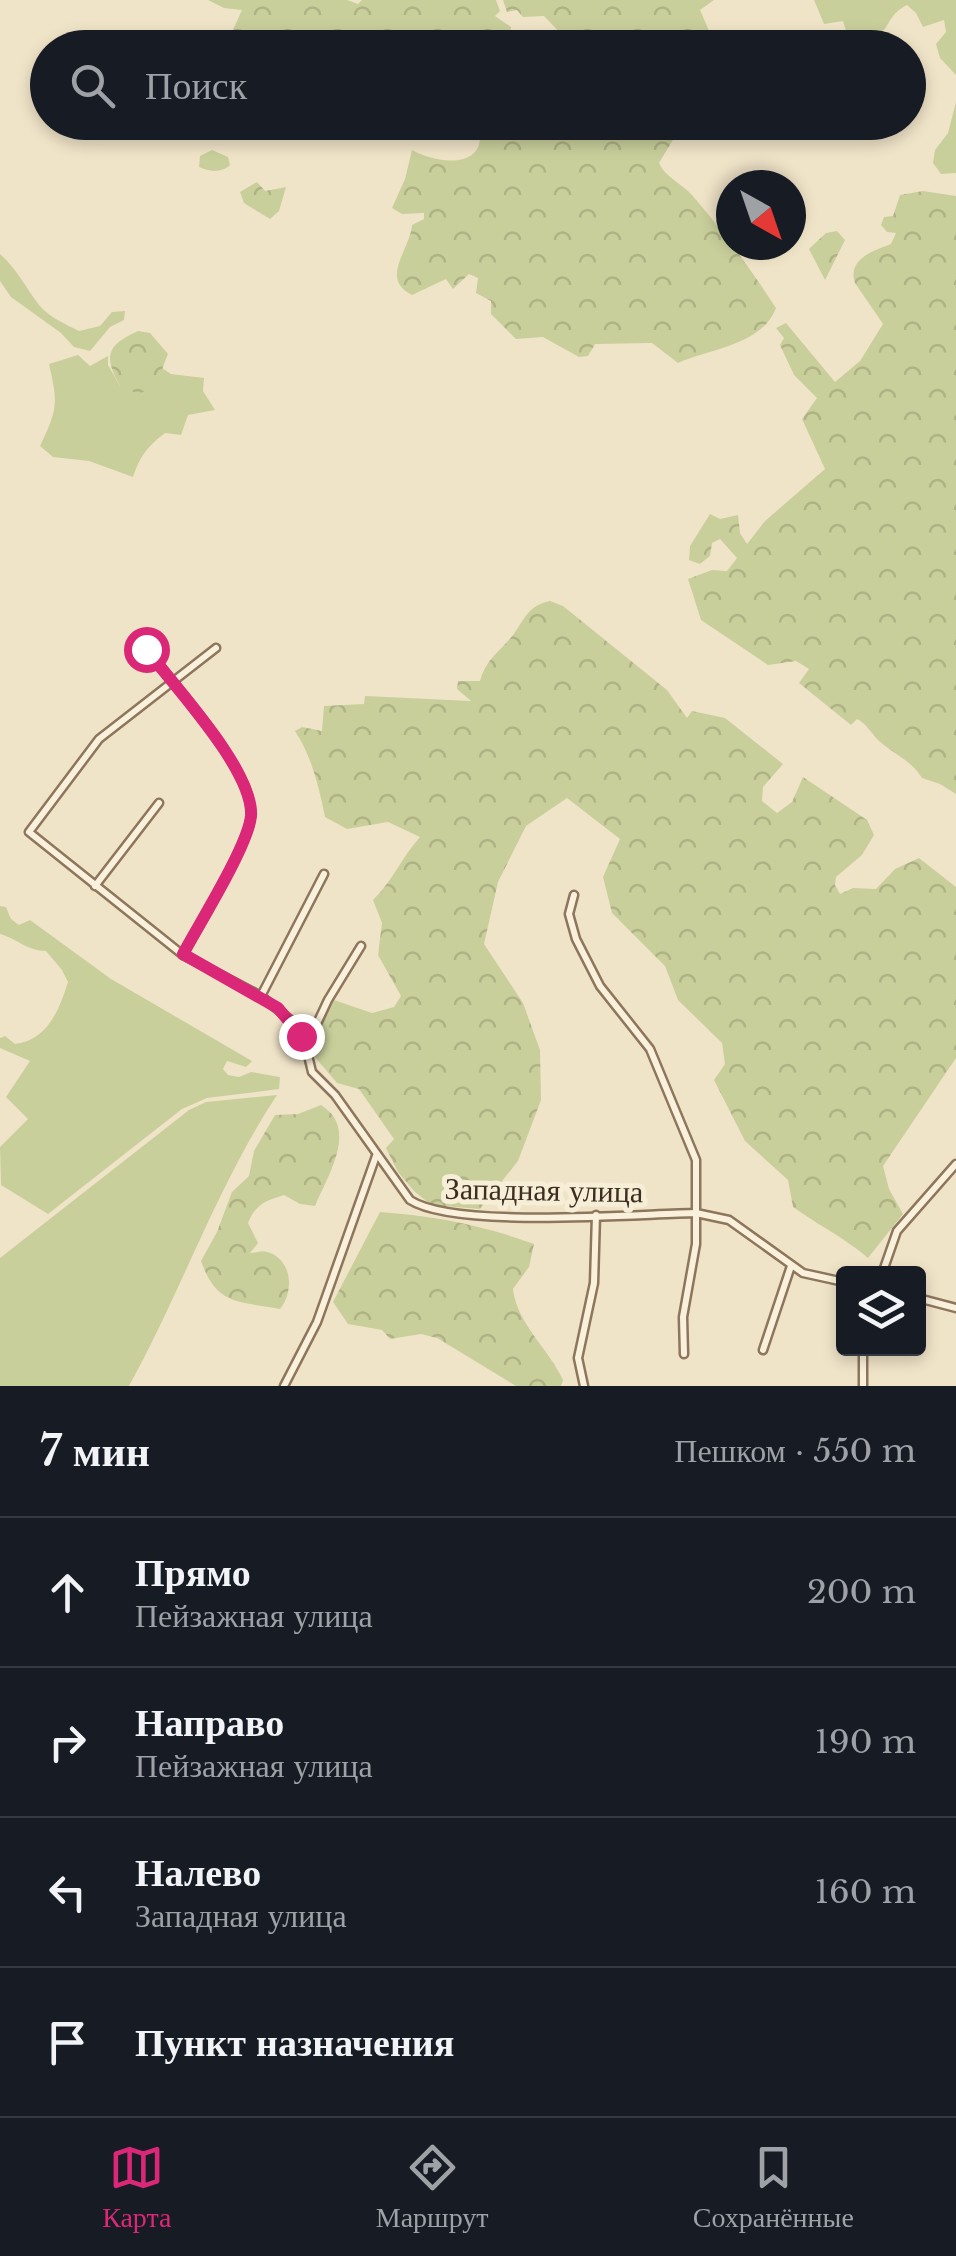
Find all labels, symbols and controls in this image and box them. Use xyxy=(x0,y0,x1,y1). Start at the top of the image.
search box xyxy=(30,30,926,140)
icon: search xyxy=(65,58,120,113)
text: Поиск xyxy=(145,62,247,109)
north arrow xyxy=(716,170,806,260)
route start xyxy=(124,627,170,673)
route end xyxy=(279,1014,325,1060)
street label: Западная улица xyxy=(444,1170,644,1210)
map controls xyxy=(836,1266,926,1356)
button: layers xyxy=(836,1266,926,1356)
text: 7 мин xyxy=(40,1425,150,1477)
text: Пешком · 550 m xyxy=(674,1431,916,1471)
text: Прямо xyxy=(135,1549,251,1596)
icon: ahead xyxy=(40,1565,95,1620)
text: 200 m xyxy=(807,1572,916,1612)
text: Пейзажная улица xyxy=(135,1596,373,1636)
text: Направо xyxy=(135,1699,284,1746)
icon: right xyxy=(40,1715,95,1770)
text: 190 m xyxy=(815,1722,916,1762)
text: Пейзажная улица xyxy=(135,1746,373,1786)
text: Налево xyxy=(135,1849,261,1896)
icon: left xyxy=(40,1865,95,1920)
text: 160 m xyxy=(815,1872,916,1912)
text: Западная улица xyxy=(135,1896,347,1936)
icon: arrive xyxy=(40,2015,95,2070)
text: Пункт назначения xyxy=(135,2019,454,2066)
tab: Карта xyxy=(102,2140,172,2235)
tab: Маршрут xyxy=(376,2140,489,2235)
tab: Сохранённые xyxy=(693,2140,854,2235)

